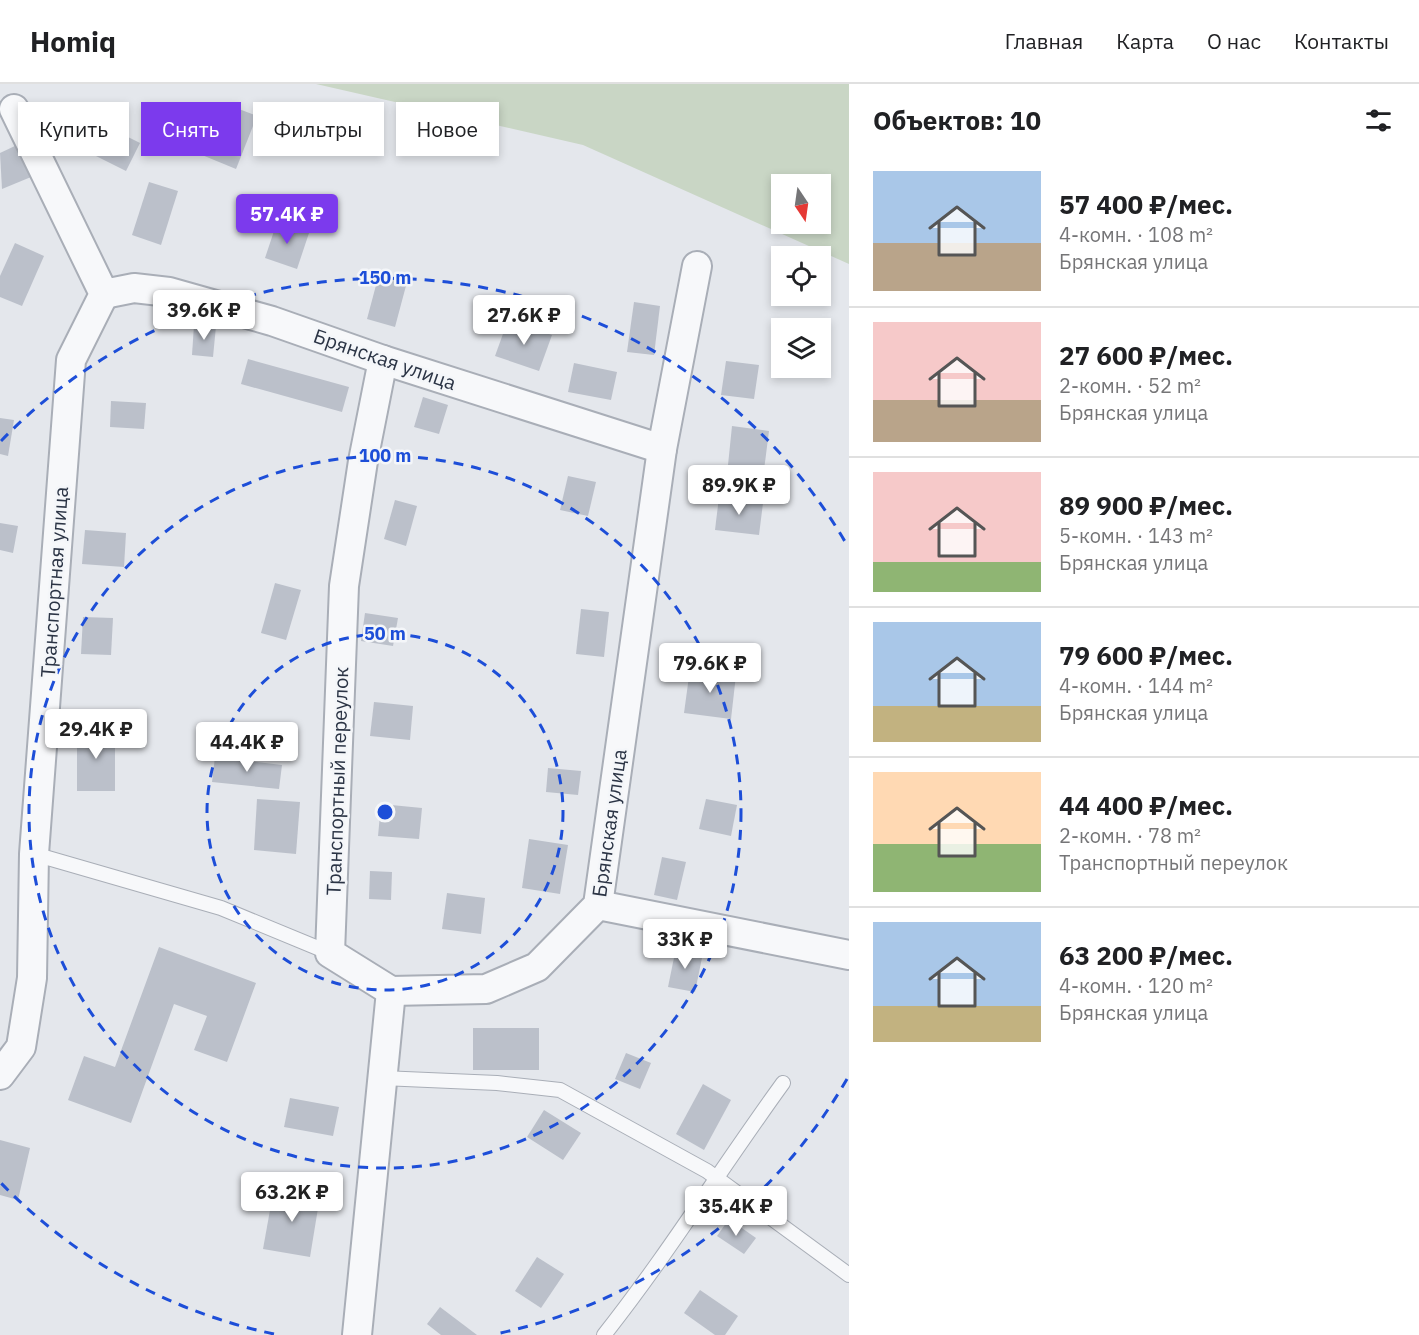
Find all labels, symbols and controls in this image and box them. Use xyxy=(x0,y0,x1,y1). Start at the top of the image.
text: Homiq xyxy=(30,23,116,60)
text: Главная xyxy=(1005,27,1083,55)
text: Карта xyxy=(1116,27,1174,55)
text: О нас xyxy=(1207,27,1261,55)
text: Контакты xyxy=(1294,27,1389,55)
chip: Купить xyxy=(18,102,129,156)
chip: Снять xyxy=(141,102,241,156)
chip: Фильтры xyxy=(253,102,384,156)
chip: Новое xyxy=(396,102,499,156)
text: Объектов: 10 xyxy=(873,103,1041,137)
icon: filters xyxy=(1362,104,1395,137)
north arrow xyxy=(771,174,831,234)
map controls xyxy=(771,174,831,378)
text: 57 400 ₽/мес. xyxy=(1059,187,1233,221)
pin: 57.4K ₽ xyxy=(232,194,342,245)
icon: home xyxy=(921,195,993,267)
text: 57.4K ₽ xyxy=(250,200,324,227)
text: 4-комн. · 108 m² xyxy=(1059,221,1213,248)
button: locate xyxy=(771,246,831,306)
text: Брянская улица xyxy=(1059,248,1208,275)
text: 150 m xyxy=(359,266,411,289)
pin: 39.6K ₽ xyxy=(149,290,259,341)
pin: 27.6K ₽ xyxy=(469,295,579,346)
text: 39.6K ₽ xyxy=(167,296,241,323)
text: 27.6K ₽ xyxy=(487,301,561,328)
button: layers xyxy=(771,318,831,378)
street label: Брянская улица xyxy=(310,322,460,396)
text: 27 600 ₽/мес. xyxy=(1059,338,1233,372)
icon: home xyxy=(921,346,993,418)
text: 2-комн. · 52 m² xyxy=(1059,372,1201,399)
text: Брянская улица xyxy=(1059,399,1208,426)
text: 100 m xyxy=(359,444,411,467)
pin: 89.9K ₽ xyxy=(684,465,794,516)
text: 89.9K ₽ xyxy=(702,471,776,498)
street label: Транспортная улица xyxy=(34,485,74,678)
text: 89 900 ₽/мес. xyxy=(1059,488,1233,522)
icon: home xyxy=(921,496,993,568)
text: 5-комн. · 143 m² xyxy=(1059,522,1213,549)
text: Брянская улица xyxy=(1059,549,1208,576)
text: 50 m xyxy=(364,622,406,645)
text: 79 600 ₽/мес. xyxy=(1059,638,1233,672)
pin: 79.6K ₽ xyxy=(655,643,765,694)
icon: home xyxy=(921,646,993,718)
text: 79.6K ₽ xyxy=(673,649,747,676)
street label: Транспортный переулок xyxy=(320,666,354,896)
text: 4-комн. · 144 m² xyxy=(1059,672,1213,699)
text: Брянская улица xyxy=(1059,699,1208,726)
pin: 29.4K ₽ xyxy=(41,709,151,760)
text: 29.4K ₽ xyxy=(59,715,133,742)
pin: 44.4K ₽ xyxy=(192,722,302,773)
text: 44.4K ₽ xyxy=(210,728,284,755)
street label: Брянская улица xyxy=(585,747,633,899)
text: 44 400 ₽/мес. xyxy=(1059,788,1233,822)
icon: home xyxy=(921,796,993,868)
centre of rings xyxy=(375,802,395,822)
text: 2-комн. · 78 m² xyxy=(1059,822,1201,849)
text: Транспортный переулок xyxy=(1059,849,1288,876)
pin: 33K ₽ xyxy=(643,919,727,970)
text: 33K ₽ xyxy=(657,925,713,952)
text: 63 200 ₽/мес. xyxy=(1059,938,1233,972)
icon: home xyxy=(921,946,993,1018)
text: 4-комн. · 120 m² xyxy=(1059,972,1213,999)
text: Брянская улица xyxy=(1059,999,1208,1026)
pin: 63.2K ₽ xyxy=(237,1172,347,1223)
text: 63.2K ₽ xyxy=(255,1178,329,1205)
pin: 35.4K ₽ xyxy=(681,1186,791,1237)
text: 35.4K ₽ xyxy=(699,1192,773,1219)

